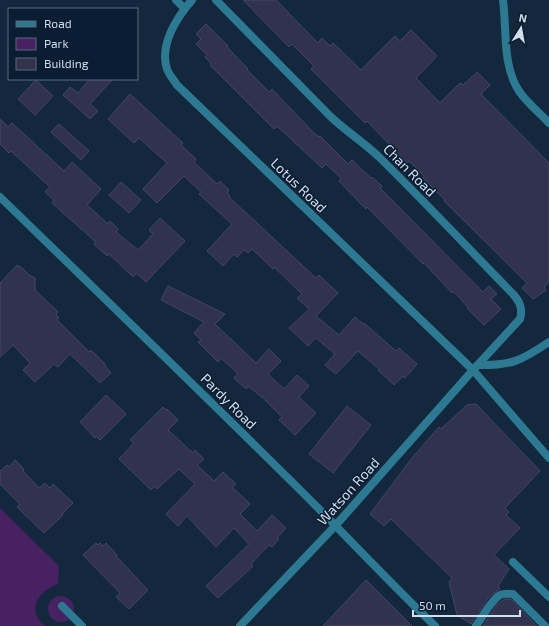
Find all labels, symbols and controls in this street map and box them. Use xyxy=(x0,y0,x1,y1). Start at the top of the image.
legend xyxy=(8,8,138,80)
north arrow xyxy=(501,8,541,48)
text: N xyxy=(518,11,528,25)
text: Road xyxy=(44,16,72,30)
text: Park xyxy=(44,36,69,50)
text: Building xyxy=(44,56,89,70)
street label: Chan Road xyxy=(380,140,440,200)
street label: Lotus Road xyxy=(268,154,330,216)
street label: Pardy Road xyxy=(198,370,260,432)
street label: Watson Road xyxy=(313,454,383,528)
scale bar xyxy=(413,592,520,618)
text: 50 m xyxy=(419,598,446,612)

